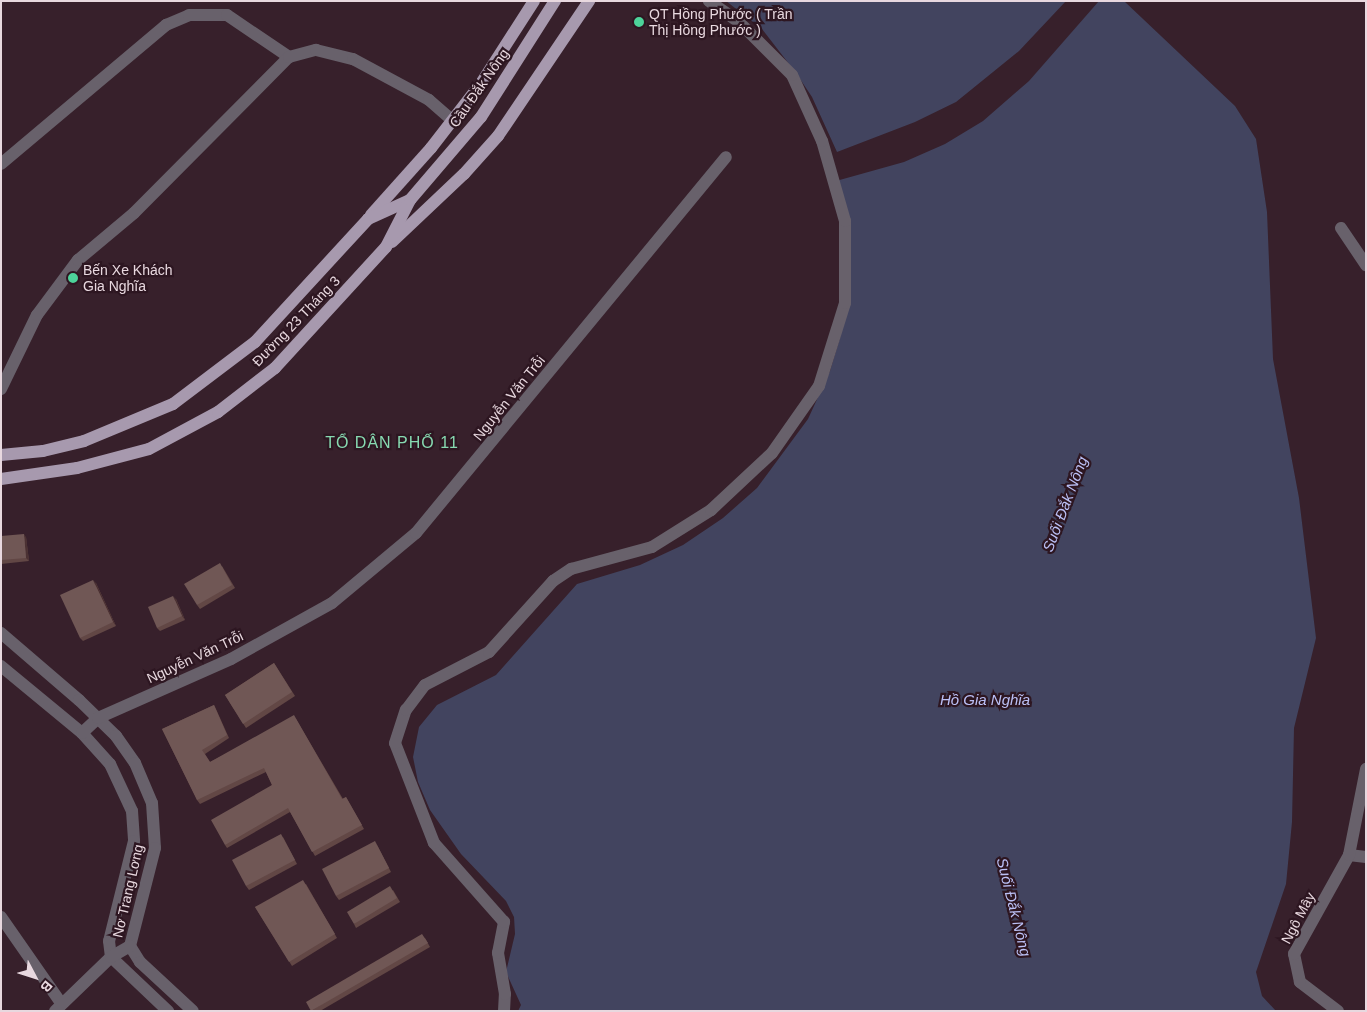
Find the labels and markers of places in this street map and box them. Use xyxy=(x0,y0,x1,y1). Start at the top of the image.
place label: QT Hồng Phước ( Trần Thị Hồng Phước ) xyxy=(649,6,793,38)
marker: QT Hồng Phước ( Trần Thị Hồng Phước ) xyxy=(633,16,645,28)
place label: Bến Xe Khách Gia Nghĩa xyxy=(83,262,173,294)
marker: Bến Xe Khách Gia Nghĩa xyxy=(67,272,79,284)

